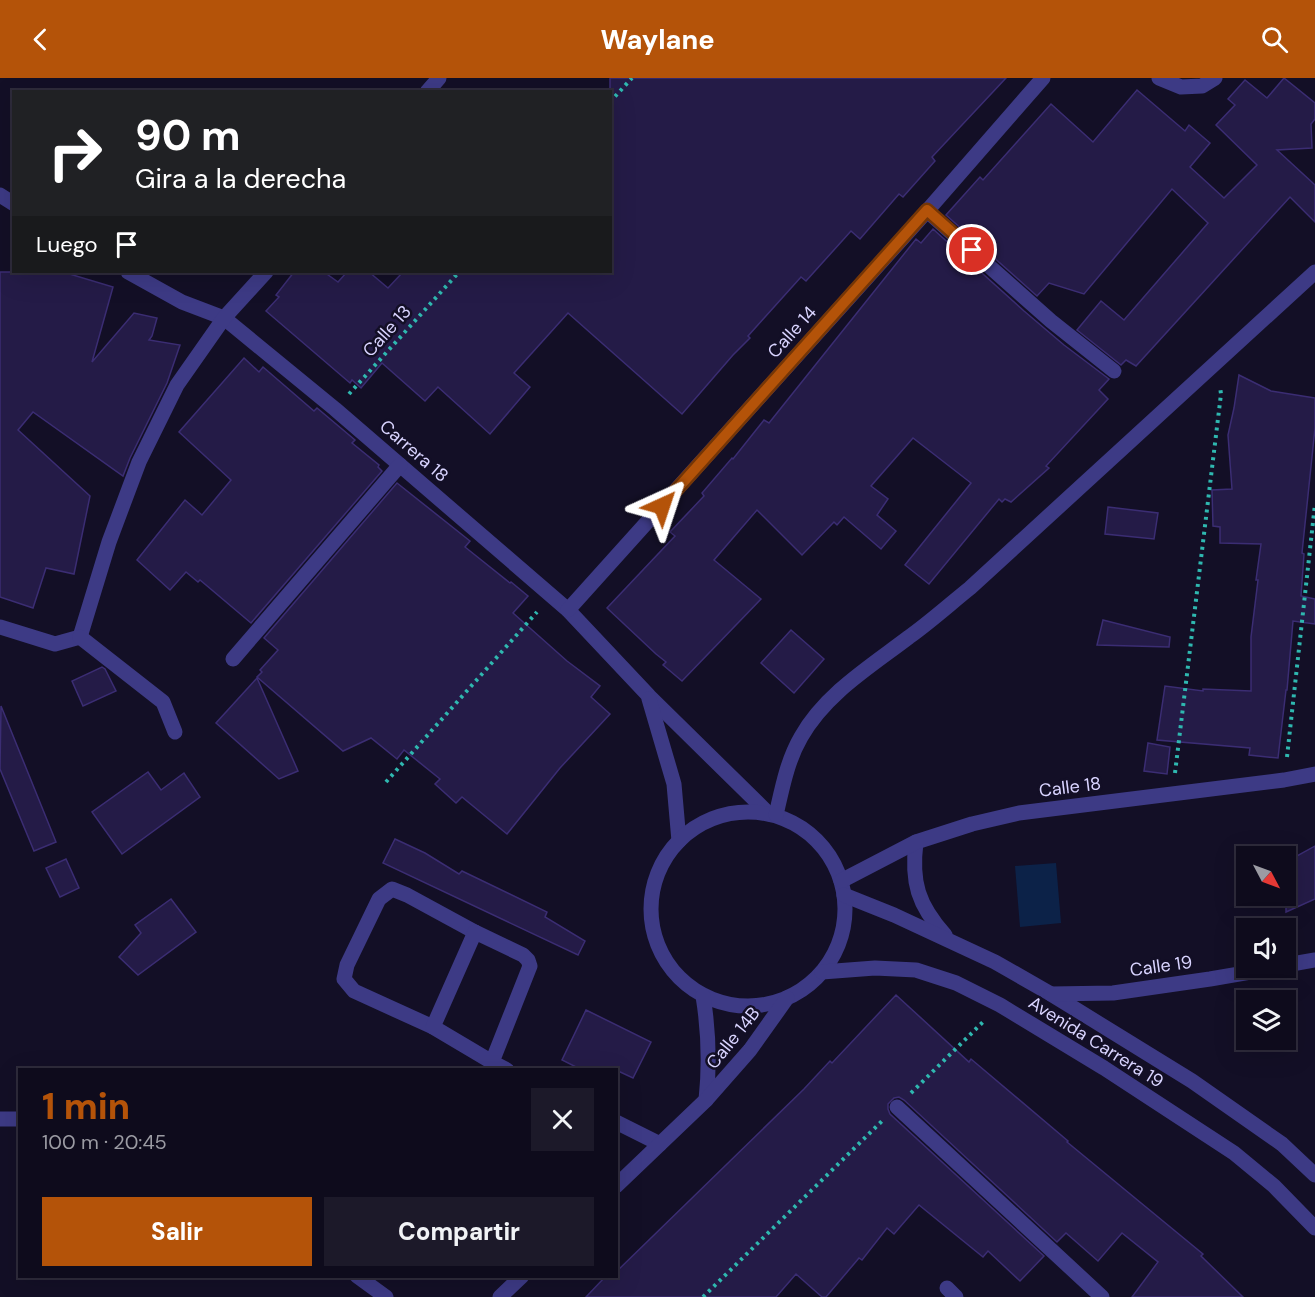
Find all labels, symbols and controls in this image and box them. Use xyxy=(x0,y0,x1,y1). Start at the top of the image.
text: Waylane xyxy=(600,22,715,57)
icon: back xyxy=(24,23,57,56)
icon: search xyxy=(1258,23,1291,56)
text: 90 m xyxy=(135,108,241,163)
icon: right xyxy=(36,114,114,192)
text: Gira a la derecha xyxy=(135,161,346,196)
pin xyxy=(946,224,997,275)
icon: arrive xyxy=(110,228,143,261)
text: Luego xyxy=(36,230,98,259)
icon: arrive xyxy=(955,233,988,266)
street label: Calle 13 xyxy=(357,300,417,362)
street label: Calle 14 xyxy=(762,301,822,363)
street label: Carrera 18 xyxy=(375,414,453,488)
position arrow xyxy=(630,474,694,538)
street label: Calle 18 xyxy=(1038,771,1102,803)
north arrow xyxy=(1236,846,1296,906)
map controls xyxy=(1236,846,1296,1050)
button: sound xyxy=(1236,918,1296,978)
street label: Calle 19 xyxy=(1128,950,1194,982)
button: layers xyxy=(1236,990,1296,1050)
street label: Avenida Carrera 19 xyxy=(1024,991,1168,1093)
street label: Calle 14B xyxy=(701,1002,765,1074)
text: 1 min xyxy=(42,1083,130,1130)
button: close xyxy=(531,1088,594,1151)
text: 100 m · 20:45 xyxy=(42,1129,167,1155)
button: Salir xyxy=(42,1197,312,1266)
button: Compartir xyxy=(324,1197,594,1266)

